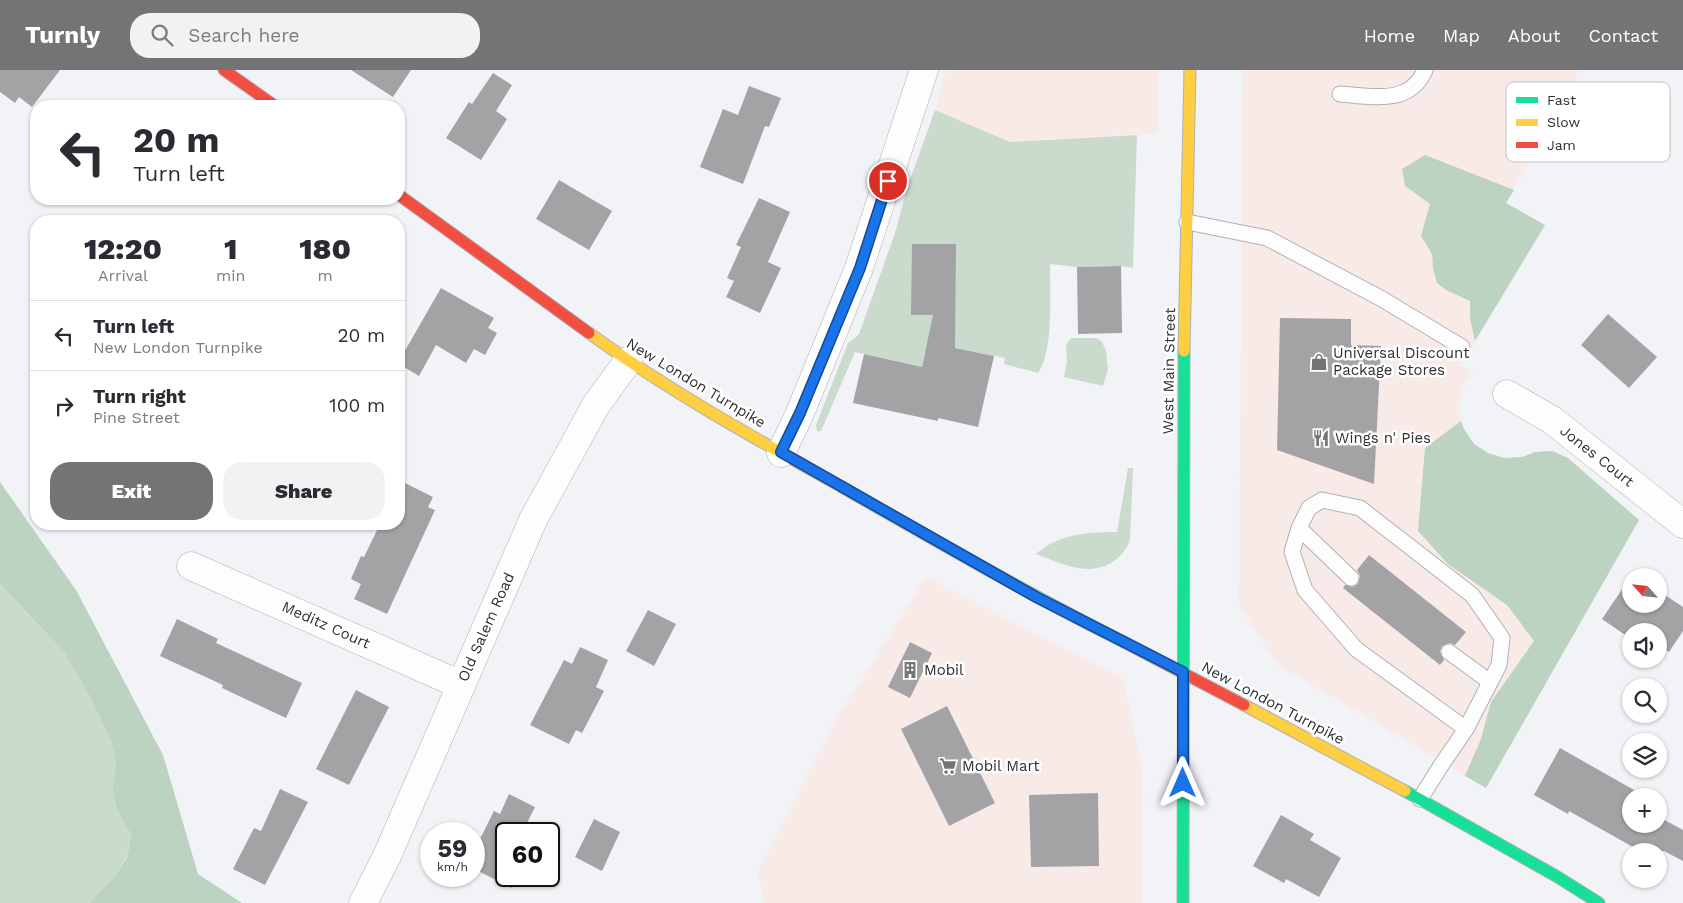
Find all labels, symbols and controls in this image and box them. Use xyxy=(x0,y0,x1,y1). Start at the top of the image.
search box xyxy=(130,13,480,58)
text: Turnly xyxy=(25,21,100,49)
icon: search xyxy=(148,21,176,49)
text: Search here xyxy=(188,24,300,47)
text: Home xyxy=(1364,25,1415,46)
text: Map xyxy=(1443,25,1480,46)
text: About xyxy=(1508,25,1560,46)
text: Contact xyxy=(1588,25,1658,46)
legend xyxy=(1506,82,1670,162)
text: Fast xyxy=(1547,92,1576,108)
text: Slow xyxy=(1547,114,1580,130)
text: 20 m xyxy=(133,119,219,161)
icon: left xyxy=(50,120,115,185)
text: Jam xyxy=(1547,137,1576,153)
pin xyxy=(867,160,909,202)
text: Turn left xyxy=(133,161,225,186)
icon: arrive xyxy=(874,167,902,195)
text: 12:20 xyxy=(84,231,162,266)
text: 1 xyxy=(224,231,237,266)
text: 180 xyxy=(299,231,351,266)
text: Arrival xyxy=(98,266,148,285)
text: min xyxy=(216,266,245,285)
text: m xyxy=(318,266,333,285)
street label: West Main Street xyxy=(1159,307,1179,434)
text: Turn left xyxy=(93,315,174,338)
icon: left xyxy=(50,322,78,350)
text: 20 m xyxy=(338,324,385,347)
street label: New London Turnpike xyxy=(623,334,769,432)
text: New London Turnpike xyxy=(93,338,263,357)
place label: Universal Discount Package Stores xyxy=(1333,344,1470,379)
shop icon: Universal Discount Package Stores xyxy=(1309,352,1329,372)
text: Turn right xyxy=(93,385,186,408)
icon: right xyxy=(50,392,78,420)
text: 100 m xyxy=(329,394,385,417)
text: Pine Street xyxy=(93,408,180,427)
street label: Jones Court xyxy=(1556,422,1638,491)
restaurant icon: Wings n' Pies xyxy=(1311,428,1331,448)
place label: Wings n' Pies xyxy=(1335,429,1431,447)
button: Exit xyxy=(50,462,213,520)
button: Share xyxy=(223,462,385,520)
north arrow xyxy=(1622,568,1668,612)
map controls xyxy=(1622,568,1667,888)
street label: Old Salem Road xyxy=(454,570,518,684)
street label: Meditz Court xyxy=(279,598,374,653)
button: sound xyxy=(1622,623,1667,668)
street label: New London Turnpike xyxy=(1199,658,1347,748)
building icon: Mobil xyxy=(900,660,920,680)
place label: Mobil xyxy=(924,661,964,679)
button: search xyxy=(1622,678,1667,723)
button: layers xyxy=(1622,733,1667,778)
supermarket icon: Mobil Mart xyxy=(938,756,958,776)
position arrow xyxy=(1156,756,1208,808)
place label: Mobil Mart xyxy=(962,757,1040,775)
button: + xyxy=(1622,788,1667,833)
speed limit sign: 60 xyxy=(495,822,560,887)
text: 59 xyxy=(438,834,467,863)
button: − xyxy=(1622,843,1667,888)
text: km/h xyxy=(437,860,468,874)

